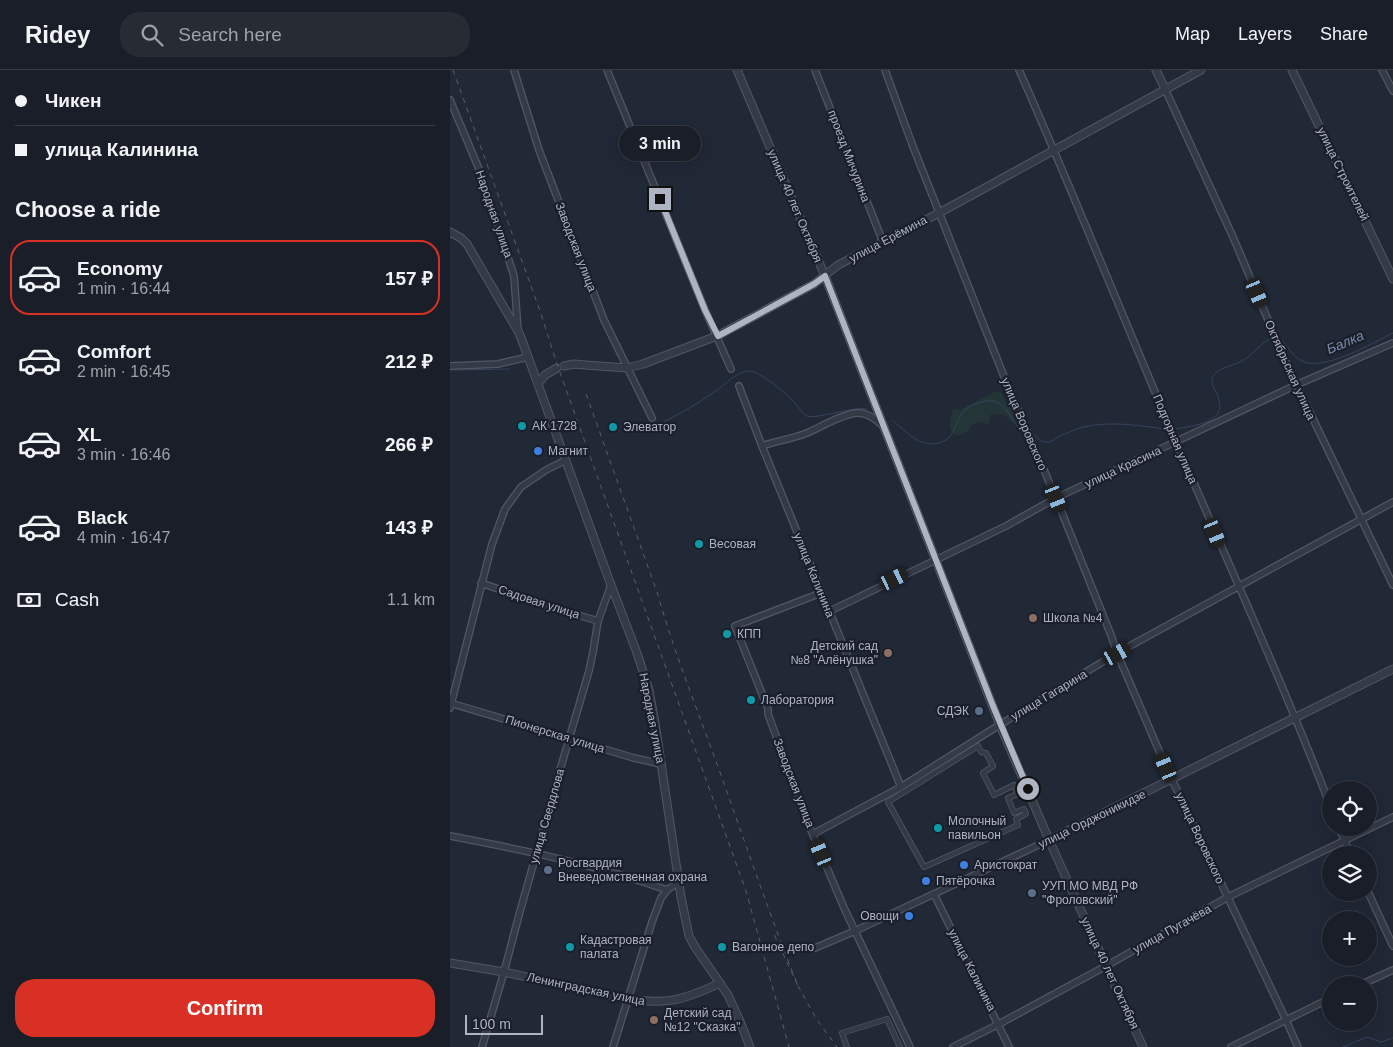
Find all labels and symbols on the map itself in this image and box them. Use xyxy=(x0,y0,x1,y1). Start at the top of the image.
street label: проезд Мичурина xyxy=(825,108,873,204)
street label: улица Строителей xyxy=(1314,125,1372,223)
callout: 3 min xyxy=(619,126,701,162)
street label: улица 40 лет Октября xyxy=(765,147,825,265)
street label: Народная улица xyxy=(472,168,516,260)
route end xyxy=(649,188,671,210)
street label: Заводская улица xyxy=(553,200,600,294)
street label: улица Ерёмина xyxy=(847,212,930,265)
car xyxy=(1244,276,1269,310)
street label: Октябрьская улица xyxy=(1262,318,1318,422)
water label: Балка xyxy=(1324,327,1366,357)
street label: улица Воровского xyxy=(998,375,1050,473)
street label: Подгорная улица xyxy=(1150,392,1200,486)
place label: АК 1728 xyxy=(532,419,577,433)
marker: АК 1728 xyxy=(516,420,528,432)
place label: Элеватор xyxy=(623,420,677,434)
marker: Элеватор xyxy=(607,421,619,433)
street label: улица Красина xyxy=(1083,443,1164,491)
place label: Магнит xyxy=(548,444,589,458)
marker: Магнит xyxy=(532,445,544,457)
car xyxy=(1043,481,1068,515)
car xyxy=(1202,516,1227,550)
street label: улица Калинина xyxy=(791,531,838,620)
place label: Весовая xyxy=(709,537,756,551)
marker: Весовая xyxy=(693,538,705,550)
car xyxy=(877,566,910,592)
street label: Садовая улица xyxy=(496,582,582,622)
place label: Школа №4 xyxy=(1043,611,1103,625)
marker: Школа №4 xyxy=(1027,612,1039,624)
place label: КПП xyxy=(737,627,761,641)
marker: КПП xyxy=(721,628,733,640)
place label: Детский сад №8 "Алёнушка" xyxy=(790,639,878,667)
car xyxy=(1100,640,1133,668)
marker: Детский сад №8 "Алёнушка" xyxy=(882,647,894,659)
street label: улица Гагарина xyxy=(1008,667,1090,723)
street label: Народная улица xyxy=(636,672,668,765)
place label: Лаборатория xyxy=(761,693,834,707)
marker: Лаборатория xyxy=(745,694,757,706)
place label: СДЭК xyxy=(937,704,969,718)
marker: СДЭК xyxy=(973,705,985,717)
street label: Пионерская улица xyxy=(504,712,607,756)
street label: Заводская улица xyxy=(771,736,818,830)
car xyxy=(1153,750,1178,784)
street label: улица Свердлова xyxy=(527,767,567,865)
route start xyxy=(1017,778,1039,800)
street label: улица Орджоникидзе xyxy=(1036,787,1148,851)
street label: улица Воровского xyxy=(1173,790,1227,886)
place label: Молочный павильон xyxy=(948,814,1006,842)
marker: Молочный павильон xyxy=(932,822,944,834)
car xyxy=(808,836,833,870)
place label: Росгвардия Вневедомственная охрана xyxy=(558,856,708,884)
place label: Аристократ xyxy=(974,858,1038,872)
marker: Аристократ xyxy=(958,859,970,871)
marker: Росгвардия Вневедомственная охрана xyxy=(542,864,554,876)
place label: Пятёрочка xyxy=(936,874,995,888)
marker: Пятёрочка xyxy=(920,875,932,887)
place label: УУП МО МВД РФ "Фроловский" xyxy=(1042,879,1138,907)
marker: УУП МО МВД РФ "Фроловский" xyxy=(1026,887,1038,899)
street label: улица Пугачёва xyxy=(1130,902,1214,956)
place label: Овощи xyxy=(860,909,899,923)
marker: Овощи xyxy=(903,910,915,922)
street label: улица 40 лет Октября xyxy=(1078,915,1142,1031)
street label: улица Калинина xyxy=(945,927,999,1014)
place label: Кадастровая палата xyxy=(580,933,652,961)
place label: Вагонное депо xyxy=(732,940,815,954)
marker: Кадастровая палата xyxy=(564,941,576,953)
marker: Вагонное депо xyxy=(716,941,728,953)
street label: Ленинградская улица xyxy=(526,970,647,1008)
place label: Детский сад №12 "Сказка" xyxy=(664,1006,740,1034)
scale bar xyxy=(465,1012,542,1035)
marker: Детский сад №12 "Сказка" xyxy=(648,1014,660,1026)

